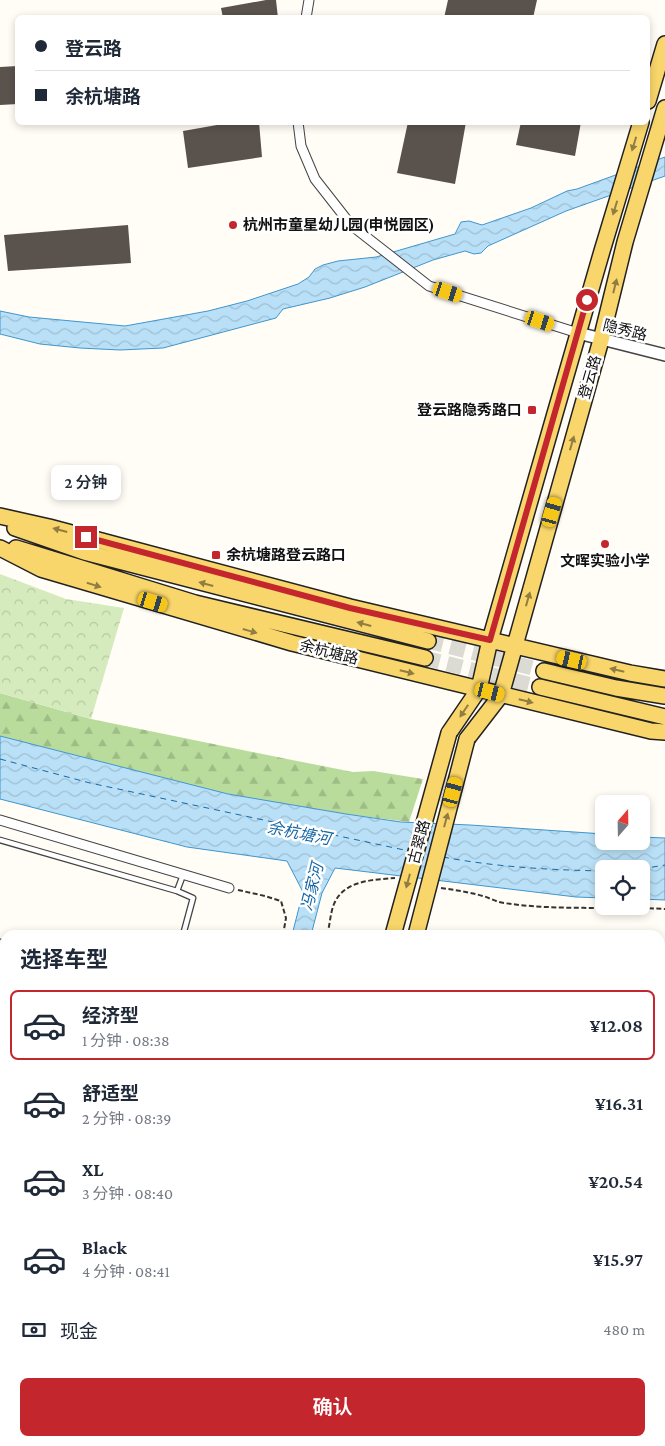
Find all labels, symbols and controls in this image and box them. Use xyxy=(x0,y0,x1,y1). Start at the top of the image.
text: 登云路 xyxy=(65,38,122,59)
text: 余杭塘路 xyxy=(65,86,141,107)
one-way arrow xyxy=(630,137,638,152)
one-way arrow xyxy=(610,201,618,216)
place label: 杭州市童星幼儿园(申悦园区) xyxy=(243,216,434,234)
marker: 杭州市童星幼儿园(申悦园区) xyxy=(227,219,239,231)
one-way arrow xyxy=(611,278,619,294)
car xyxy=(431,280,464,304)
route start xyxy=(576,289,598,311)
car xyxy=(523,309,556,333)
street label: 隐秀路 xyxy=(601,317,649,343)
street label: 登云路 xyxy=(576,353,604,401)
place label: 登云路隐秀路口 xyxy=(417,402,522,418)
marker: 登云路隐秀路口 xyxy=(526,404,538,416)
one-way arrow xyxy=(568,435,576,450)
callout: 2 分钟 xyxy=(51,464,121,500)
text: 2 分钟 xyxy=(65,474,108,491)
car xyxy=(540,496,563,528)
one-way arrow xyxy=(53,525,68,533)
route end xyxy=(75,526,97,548)
marker: 文晖实验小学 xyxy=(599,538,611,550)
place label: 余杭塘路登云路口 xyxy=(226,546,346,563)
marker: 余杭塘路登云路口 xyxy=(210,549,222,561)
place label: 文晖实验小学 xyxy=(560,552,650,569)
one-way arrow xyxy=(199,579,214,587)
one-way arrow xyxy=(87,581,102,589)
car xyxy=(136,590,169,614)
one-way arrow xyxy=(524,592,532,607)
one-way arrow xyxy=(356,620,371,628)
one-way arrow xyxy=(243,627,258,635)
street label: 余杭塘路 xyxy=(298,636,360,667)
car xyxy=(555,649,588,671)
one-way arrow xyxy=(610,666,625,674)
one-way arrow xyxy=(400,668,415,676)
car xyxy=(473,681,506,703)
one-way arrow xyxy=(519,697,534,705)
one-way arrow xyxy=(459,704,469,718)
car xyxy=(441,776,464,808)
north arrow xyxy=(595,795,650,850)
map controls xyxy=(595,795,650,915)
one-way arrow xyxy=(442,813,450,828)
street label: 古翠路 xyxy=(405,818,433,866)
water label: 余杭塘河 xyxy=(266,819,335,848)
water label: 冯家河 xyxy=(298,859,327,912)
button: locate xyxy=(595,860,650,915)
one-way arrow xyxy=(404,874,412,889)
text: 选择车型 xyxy=(20,947,108,972)
icon: car xyxy=(22,1003,67,1048)
text: 经济型 xyxy=(82,1005,139,1026)
text: ¥12.08 xyxy=(590,1015,643,1036)
text: 1 分钟 · 08:38 xyxy=(82,1032,170,1049)
icon: car xyxy=(22,1081,67,1126)
text: 舒适型 xyxy=(82,1083,139,1104)
text: ¥16.31 xyxy=(595,1093,643,1114)
text: 2 分钟 · 08:39 xyxy=(82,1110,171,1127)
icon: car xyxy=(22,1159,67,1204)
text: XL xyxy=(82,1159,104,1180)
text: ¥20.54 xyxy=(588,1171,643,1192)
text: 3 分钟 · 08:40 xyxy=(82,1185,173,1202)
icon: car xyxy=(22,1237,67,1282)
text: Black xyxy=(82,1237,127,1258)
text: ¥15.97 xyxy=(593,1249,643,1270)
text: 4 分钟 · 08:41 xyxy=(82,1263,170,1280)
icon: cash xyxy=(20,1316,48,1344)
text: 现金 xyxy=(60,1321,98,1342)
text: 480 m xyxy=(603,1321,645,1338)
button: 确认 xyxy=(20,1378,645,1436)

